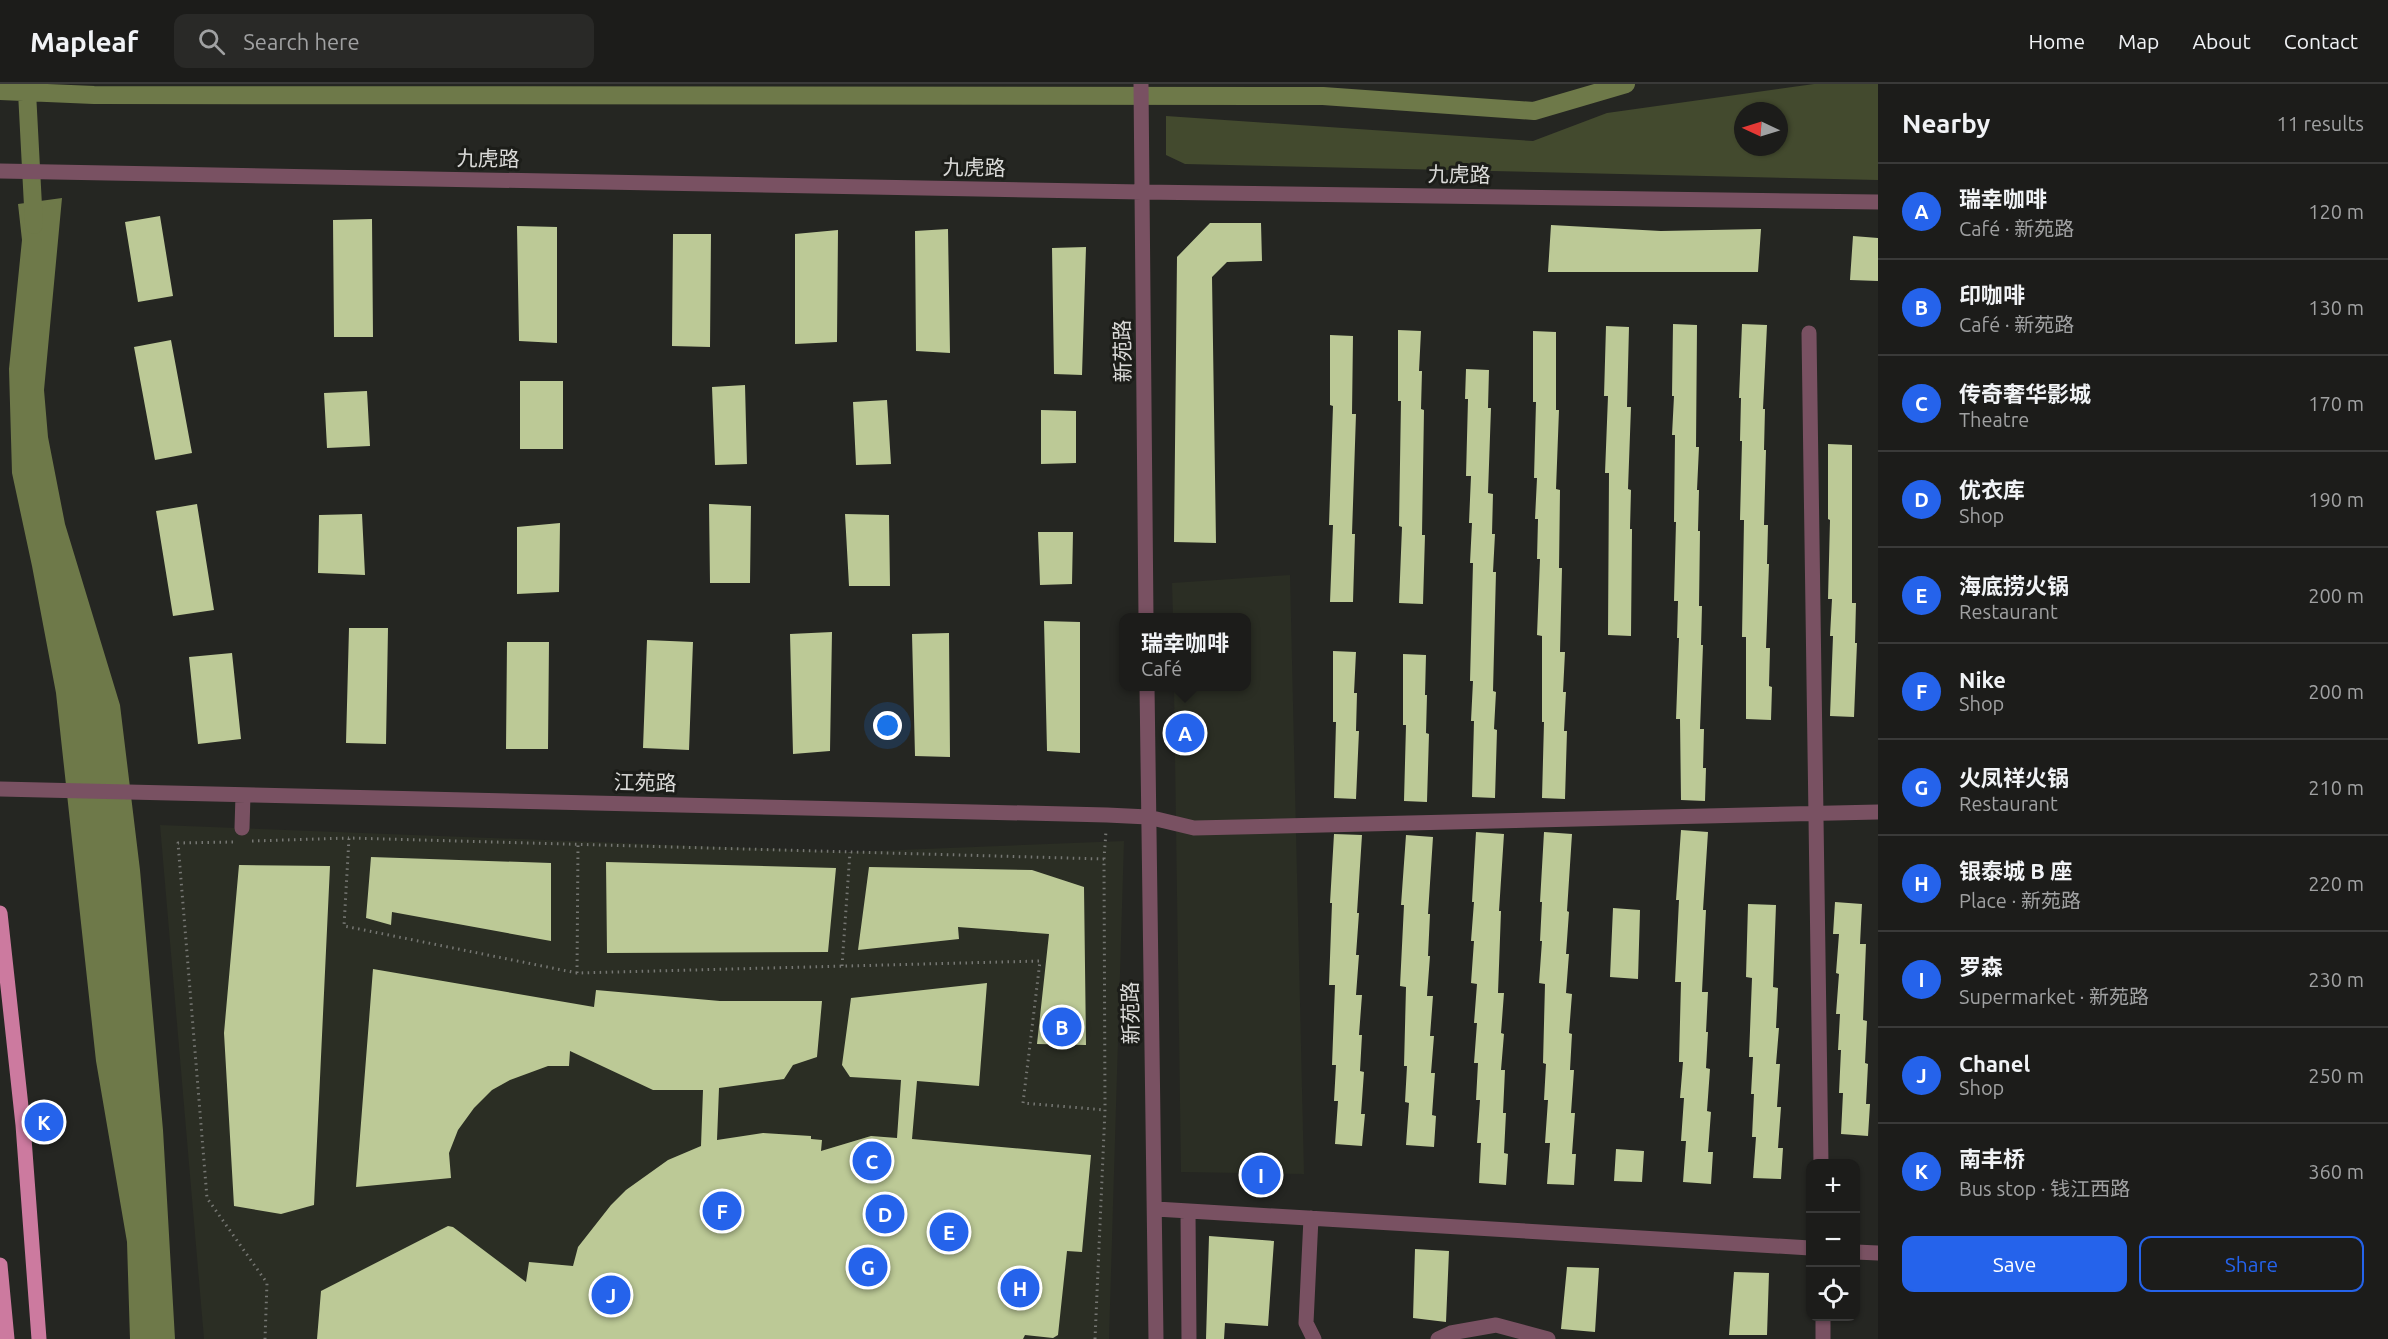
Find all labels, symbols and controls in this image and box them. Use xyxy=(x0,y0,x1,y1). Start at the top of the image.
search box xyxy=(174,14,594,68)
icon: search xyxy=(195,25,228,58)
text: Mapleaf xyxy=(30,26,138,57)
text: Search here xyxy=(243,29,360,54)
text: Home xyxy=(2028,29,2085,53)
text: Map xyxy=(2118,29,2159,53)
text: About xyxy=(2192,29,2251,53)
text: Contact xyxy=(2284,29,2358,53)
north arrow xyxy=(1734,102,1788,156)
text: Nearby xyxy=(1902,109,1990,138)
text: 11 results xyxy=(2276,112,2364,135)
street label: 九虎路 xyxy=(456,145,520,171)
street label: 九虎路 xyxy=(942,154,1006,180)
street label: 九虎路 xyxy=(1427,161,1491,187)
text: 瑞幸咖啡 xyxy=(1959,186,2047,211)
text: A xyxy=(1914,200,1929,223)
text: 120 m xyxy=(2308,200,2364,223)
text: Café · 新苑路 xyxy=(1959,217,2074,240)
text: 印咖啡 xyxy=(1959,282,2025,307)
text: B xyxy=(1915,296,1928,319)
text: 130 m xyxy=(2308,296,2364,319)
text: Café · 新苑路 xyxy=(1959,313,2074,336)
street label: 新苑路 xyxy=(1109,319,1135,383)
text: 传奇奢华影城 xyxy=(1959,381,2091,406)
text: C xyxy=(1915,392,1928,415)
text: 170 m xyxy=(2308,392,2364,415)
text: Theatre xyxy=(1959,408,2029,431)
text: 优衣库 xyxy=(1959,477,2025,502)
text: D xyxy=(1914,488,1929,511)
text: 190 m xyxy=(2308,488,2364,511)
text: Shop xyxy=(1959,504,2004,527)
text: 海底捞火锅 xyxy=(1959,573,2069,598)
text: E xyxy=(1916,584,1927,607)
text: 200 m xyxy=(2308,584,2364,607)
text: Restaurant xyxy=(1959,600,2058,623)
popup xyxy=(1119,613,1251,691)
text: 瑞幸咖啡 xyxy=(1141,630,1229,655)
text: Café xyxy=(1141,657,1182,680)
text: Nike xyxy=(1959,667,2006,692)
text: F xyxy=(1916,680,1927,703)
text: 200 m xyxy=(2308,680,2364,703)
text: Shop xyxy=(1959,692,2004,715)
pin: A xyxy=(1166,710,1204,756)
your location xyxy=(873,711,902,740)
text: 火凤祥火锅 xyxy=(1959,765,2069,790)
street label: 江苑路 xyxy=(613,769,677,795)
text: G xyxy=(1915,776,1928,799)
text: 210 m xyxy=(2308,776,2364,799)
text: Restaurant xyxy=(1959,792,2058,815)
text: 银泰城 B 座 xyxy=(1959,858,2072,883)
text: H xyxy=(1914,872,1929,895)
text: 220 m xyxy=(2308,872,2364,895)
text: Place · 新苑路 xyxy=(1959,889,2081,912)
text: 罗森 xyxy=(1959,954,2003,979)
text: I xyxy=(1918,968,1925,991)
text: 230 m xyxy=(2308,968,2364,991)
street label: 新苑路 xyxy=(1117,981,1143,1045)
text: Supermarket · 新苑路 xyxy=(1959,985,2149,1008)
pin: B xyxy=(1042,1004,1082,1050)
text: Chanel xyxy=(1959,1051,2030,1076)
text: J xyxy=(1916,1064,1927,1087)
text: 250 m xyxy=(2308,1064,2364,1087)
text: Shop xyxy=(1959,1076,2004,1099)
pin: K xyxy=(24,1100,63,1144)
pin: C xyxy=(852,1138,892,1184)
text: 南丰桥 xyxy=(1959,1146,2025,1171)
pin: I xyxy=(1242,1152,1280,1198)
map controls xyxy=(1806,1159,1860,1321)
button: + xyxy=(1806,1159,1860,1213)
text: K xyxy=(1915,1160,1928,1183)
text: 360 m xyxy=(2308,1160,2364,1183)
text: Bus stop · 钱江西路 xyxy=(1959,1177,2130,1200)
pin: F xyxy=(702,1188,742,1234)
pin: D xyxy=(866,1192,904,1236)
pin: E xyxy=(930,1210,968,1254)
button: − xyxy=(1806,1213,1860,1267)
button: Save xyxy=(1902,1236,2127,1292)
button: Share xyxy=(2139,1236,2364,1292)
pin: G xyxy=(848,1244,888,1290)
pin: H xyxy=(1000,1266,1040,1310)
button: locate xyxy=(1806,1267,1860,1321)
pin: J xyxy=(592,1272,630,1318)

